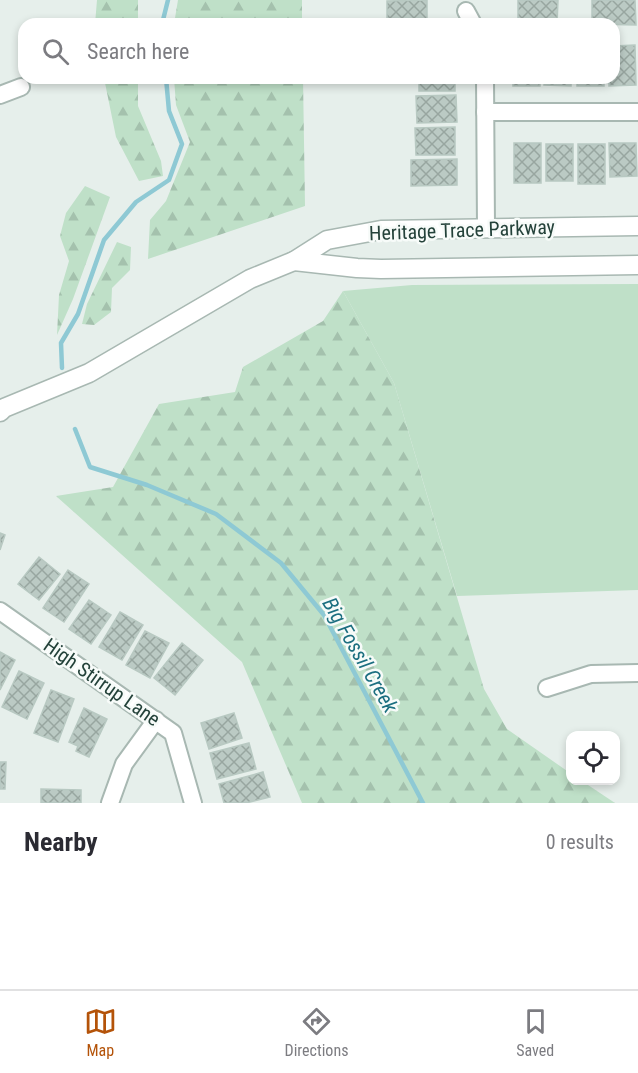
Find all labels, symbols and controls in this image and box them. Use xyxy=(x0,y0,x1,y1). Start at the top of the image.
search box xyxy=(18,18,620,84)
icon: search xyxy=(39,35,72,68)
text: Search here xyxy=(87,39,189,64)
street label: Heritage Trace Parkway xyxy=(369,215,555,245)
water label: Big Fossil Creek xyxy=(317,593,403,718)
street label: High Stirrup Lane xyxy=(39,633,165,731)
map controls xyxy=(566,731,620,785)
button: locate xyxy=(566,731,620,785)
text: Nearby xyxy=(24,827,98,857)
text: 0 results xyxy=(546,830,614,854)
tab: Map xyxy=(84,1005,117,1060)
tab: Directions xyxy=(285,1005,348,1060)
tab: Saved xyxy=(516,1005,554,1060)

